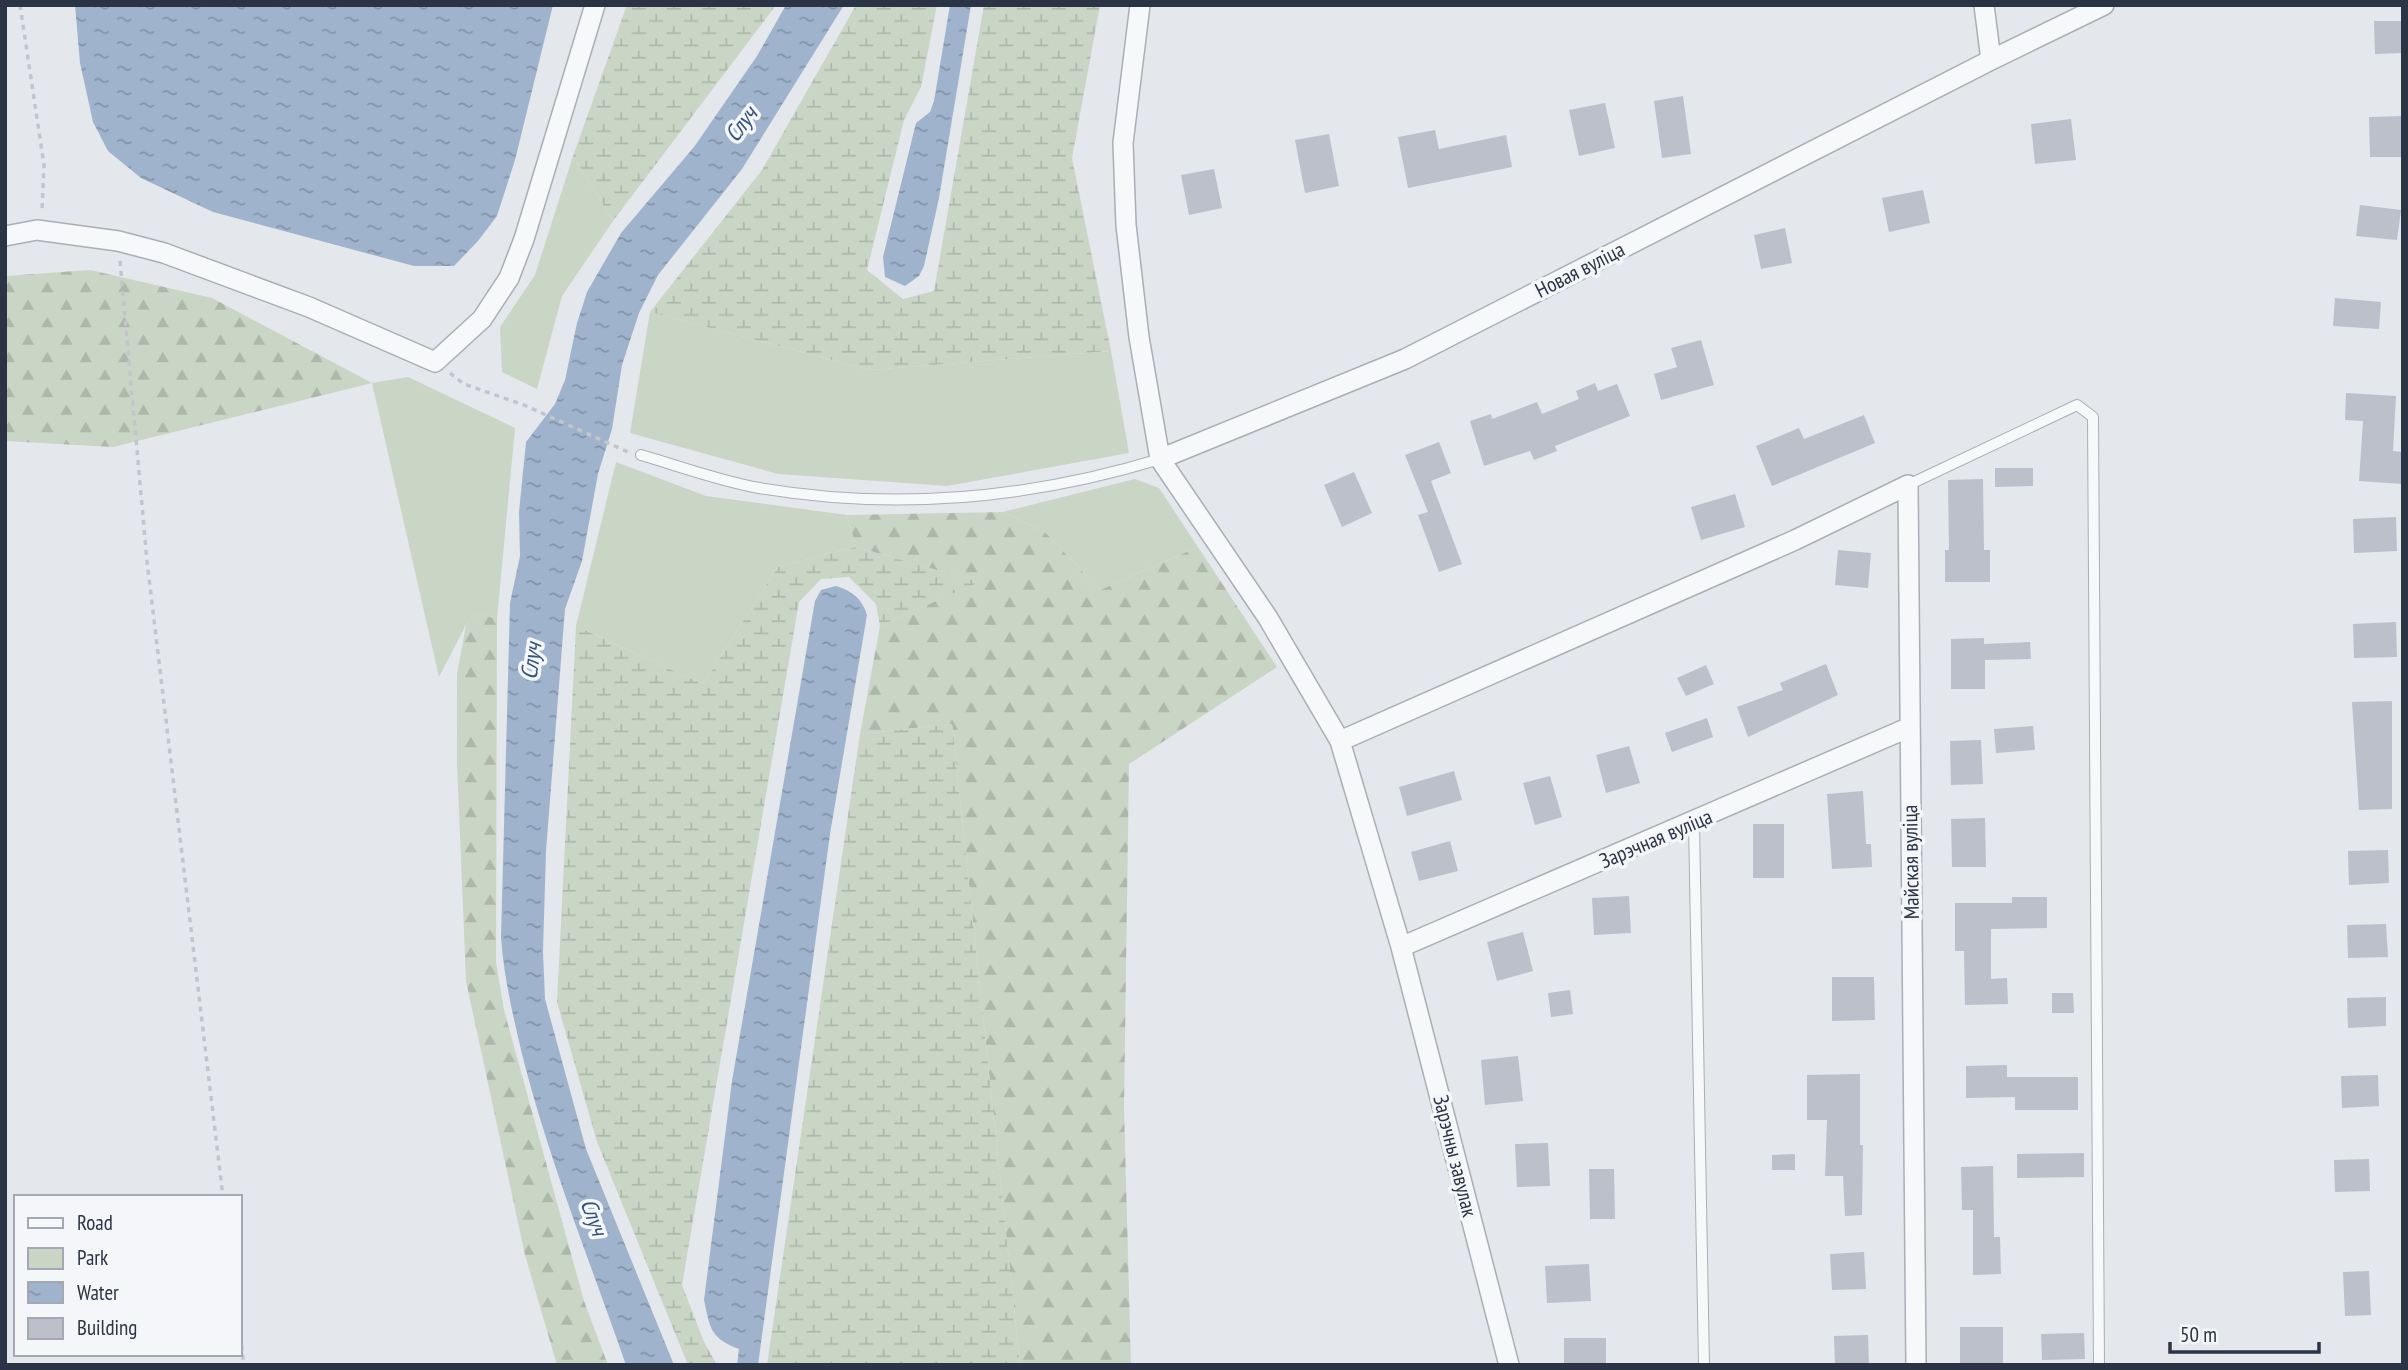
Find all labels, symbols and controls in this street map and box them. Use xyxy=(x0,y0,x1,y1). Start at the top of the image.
water label: Случ xyxy=(718,99,764,147)
street label: Новая вуліца xyxy=(1531,236,1629,304)
water label: Случ xyxy=(514,639,548,681)
street label: Зарэчная вуліца xyxy=(1595,803,1716,874)
street label: Майская вуліца xyxy=(1896,805,1925,919)
street label: Зарэчны завулак xyxy=(1427,1092,1484,1220)
legend xyxy=(14,1195,242,1356)
water label: Случ xyxy=(575,1195,615,1241)
text: Road xyxy=(77,1209,113,1236)
text: Park xyxy=(77,1244,108,1271)
text: Water xyxy=(77,1279,119,1306)
scale bar xyxy=(2170,1310,2319,1354)
text: Building xyxy=(77,1314,137,1341)
text: 50 m xyxy=(2180,1321,2217,1348)

